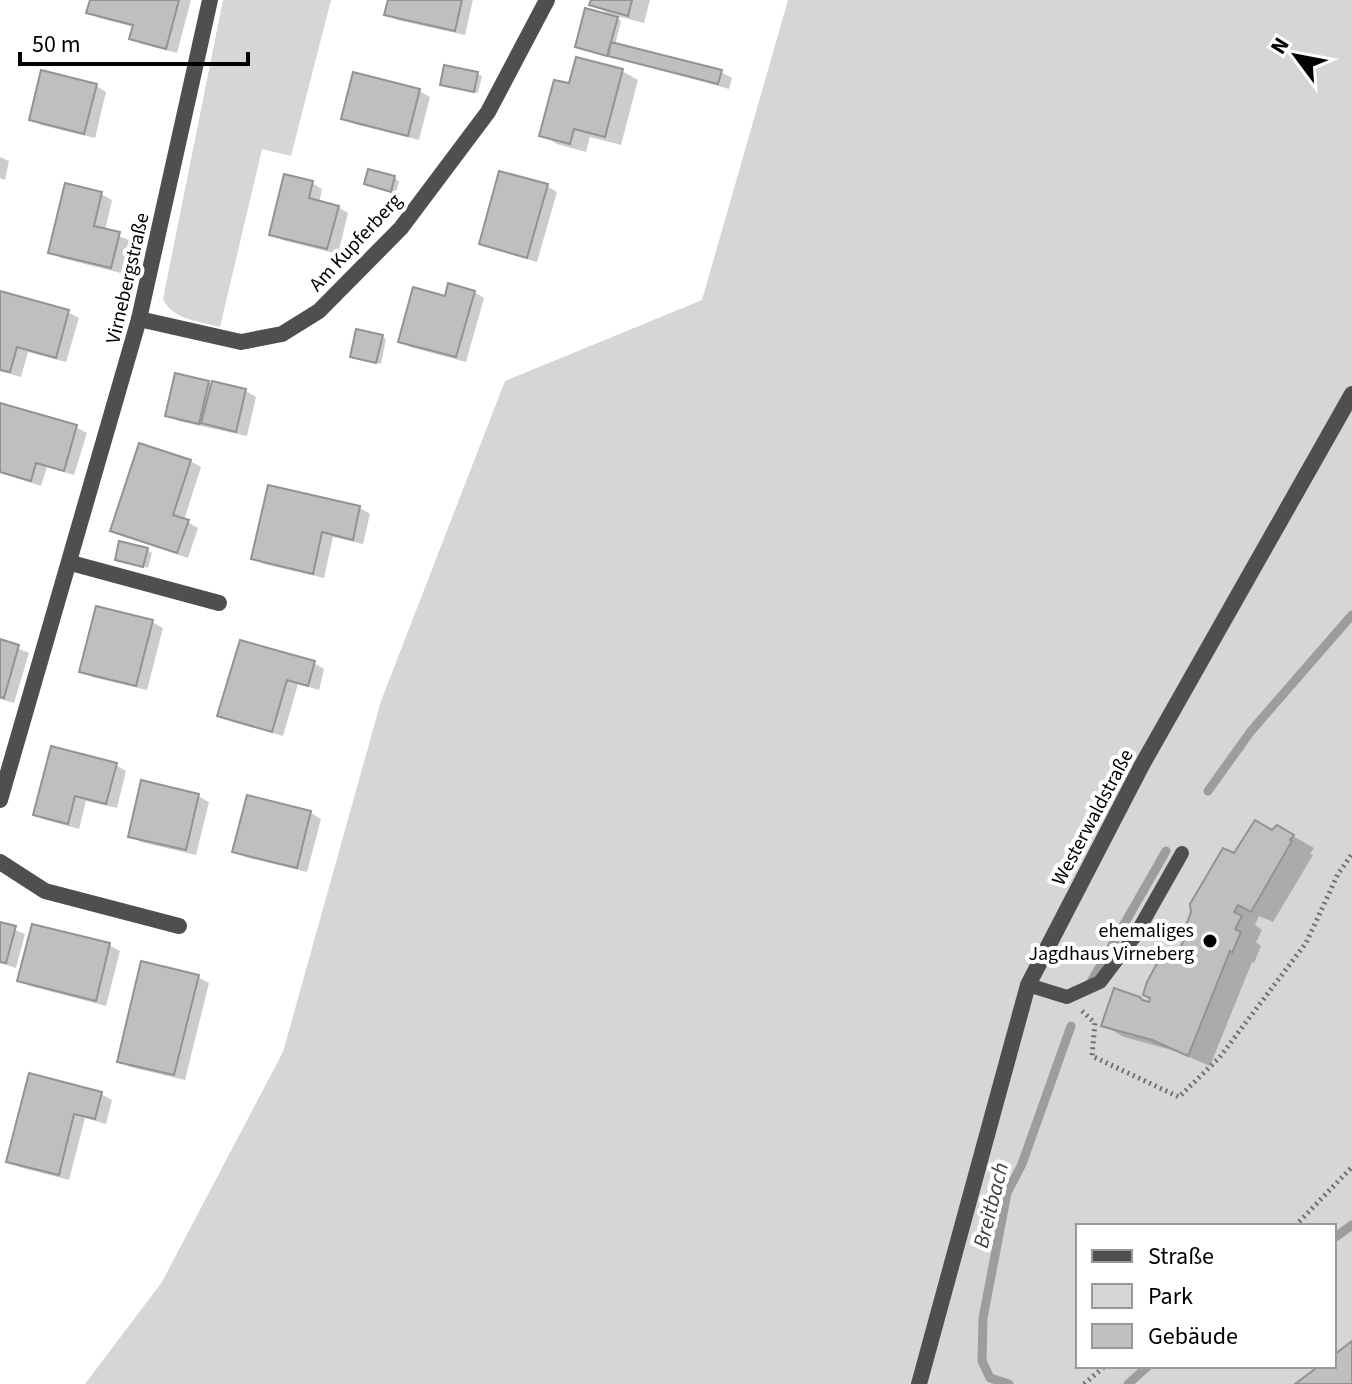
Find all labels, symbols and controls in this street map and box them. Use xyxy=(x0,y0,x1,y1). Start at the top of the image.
scale bar xyxy=(20,16,248,66)
north arrow xyxy=(1256,16,1336,96)
text: 50 m xyxy=(32,27,81,62)
text: N xyxy=(1262,31,1297,61)
street label: Am Kupferberg xyxy=(303,187,409,298)
street label: Virnebergstraße xyxy=(99,210,157,346)
street label: Westerwaldstraße xyxy=(1045,744,1141,891)
place label: ehemaliges Jagdhaus Virneberg xyxy=(1028,917,1194,968)
marker: ehemaliges Jagdhaus Virneberg xyxy=(1201,932,1219,950)
water label: Breitbach xyxy=(965,1159,1017,1252)
legend xyxy=(1076,1224,1336,1368)
text: Straße xyxy=(1148,1239,1214,1274)
text: Park xyxy=(1148,1279,1193,1314)
text: Gebäude xyxy=(1148,1319,1238,1354)

